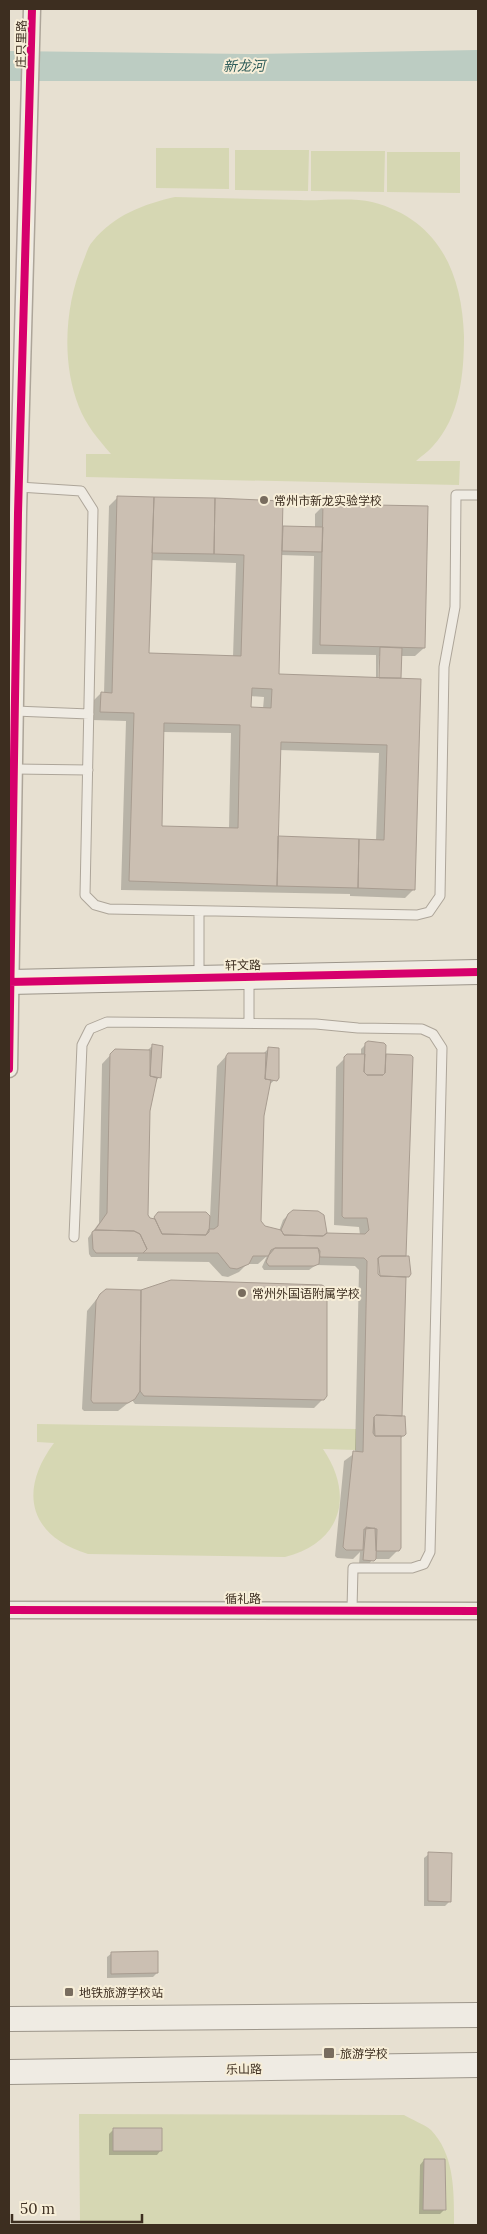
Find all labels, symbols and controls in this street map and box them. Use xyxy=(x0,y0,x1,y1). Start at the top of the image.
street label: 庄只里路 xyxy=(13,20,29,68)
water label: 新龙河 xyxy=(223,57,268,75)
place label: 常州市新龙实验学校 xyxy=(274,493,382,508)
marker: 常州市新龙实验学校 xyxy=(258,494,270,506)
street label: 轩文路 xyxy=(225,957,261,973)
place label: 常州外国语附属学校 xyxy=(252,1286,360,1301)
marker: 常州外国语附属学校 xyxy=(236,1287,248,1299)
street label: 循礼路 xyxy=(225,1591,261,1606)
place label: 地铁旅游学校站 xyxy=(79,1985,163,2000)
marker: 地铁旅游学校站 xyxy=(63,1986,75,1998)
marker: 旅游学校 xyxy=(322,2046,336,2060)
place label: 旅游学校 xyxy=(340,2046,388,2061)
street label: 乐山路 xyxy=(226,2061,262,2077)
scale bar xyxy=(12,2192,142,2224)
text: 50 m xyxy=(20,2199,55,2218)

